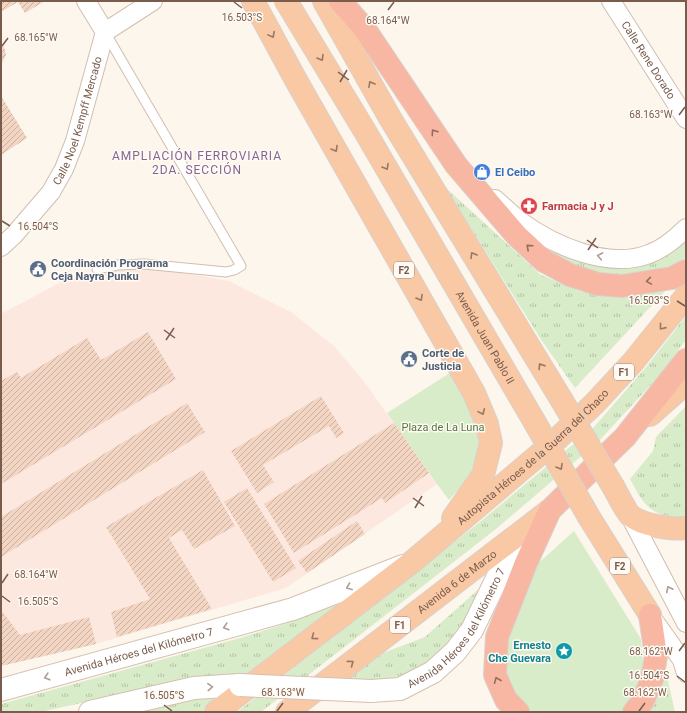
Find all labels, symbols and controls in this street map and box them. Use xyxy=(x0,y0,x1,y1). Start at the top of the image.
text: 16.503°S xyxy=(222,12,262,23)
text: 68.164°W xyxy=(366,15,410,26)
street label: Calle Rene Dorado xyxy=(619,19,678,102)
one-way arrow xyxy=(267,31,275,38)
text: 68.165°W xyxy=(14,32,58,43)
one-way arrow xyxy=(316,54,323,61)
street label: Calle Noel Kempff Mercado xyxy=(50,55,105,187)
one-way arrow xyxy=(368,81,376,88)
text: 68.163°W xyxy=(629,109,673,120)
one-way arrow xyxy=(431,129,439,136)
one-way arrow xyxy=(331,145,338,152)
district label: AMPLIACIÓN FERROVIARIA 2DA. SECCIÓN xyxy=(112,148,282,177)
shop icon: El Ceibo xyxy=(472,162,492,182)
one-way arrow xyxy=(381,163,388,170)
place label: El Ceibo xyxy=(495,166,535,179)
pharmacy icon: Farmacia J y J xyxy=(519,196,539,216)
place label: Farmacia J y J xyxy=(542,200,614,213)
text: 16.504°S xyxy=(18,221,58,232)
one-way arrow xyxy=(527,245,534,252)
one-way arrow xyxy=(471,252,478,259)
one-way arrow xyxy=(597,253,604,261)
place label: Coordinación Programa Ceja Nayra Punku xyxy=(51,257,168,283)
public building icon: Coordinación Programa Ceja Nayra Punku xyxy=(28,259,48,279)
road number: F2 xyxy=(394,262,414,278)
one-way arrow xyxy=(646,276,652,285)
street label: Avenida Juan Pablo II xyxy=(453,289,517,386)
one-way arrow xyxy=(416,294,423,302)
text: 16.503°S xyxy=(629,295,669,306)
one-way arrow xyxy=(659,322,666,329)
place label: Corte de Justicia xyxy=(422,347,464,373)
public building icon: Corte de Justicia xyxy=(399,349,419,369)
one-way arrow xyxy=(538,363,545,370)
road number: F1 xyxy=(614,364,634,380)
street label: Autopista Héroes de la Guerra del Chaco xyxy=(455,387,612,528)
one-way arrow xyxy=(477,408,485,416)
park label: Plaza de La Luna xyxy=(402,421,485,434)
one-way arrow xyxy=(556,463,563,470)
street label: Avenida 6 de Marzo xyxy=(415,548,499,617)
road number: F2 xyxy=(610,558,630,574)
street label: Avenida Héroes del Kilómetro 7 xyxy=(405,566,508,691)
text: 68.164°W xyxy=(14,569,58,580)
one-way arrow xyxy=(346,582,353,590)
one-way arrow xyxy=(666,585,673,593)
text: 16.505°S xyxy=(18,596,58,607)
road number: F1 xyxy=(390,617,410,633)
one-way arrow xyxy=(223,622,230,631)
street label: Avenida Héroes del Kilómetro 7 xyxy=(63,625,215,679)
one-way arrow xyxy=(311,632,318,639)
place label: Ernesto Che Guevara xyxy=(488,639,551,665)
place icon: Ernesto Che Guevara xyxy=(554,641,574,661)
text: 68.162°W xyxy=(629,646,673,657)
one-way arrow xyxy=(346,661,353,668)
text: 16.504°S xyxy=(629,670,669,681)
one-way arrow xyxy=(43,672,50,681)
one-way arrow xyxy=(494,677,502,684)
one-way arrow xyxy=(207,683,213,691)
text: 68.163°W xyxy=(261,687,305,698)
text: 68.162°W xyxy=(623,687,667,698)
text: 16.505°S xyxy=(144,690,184,701)

